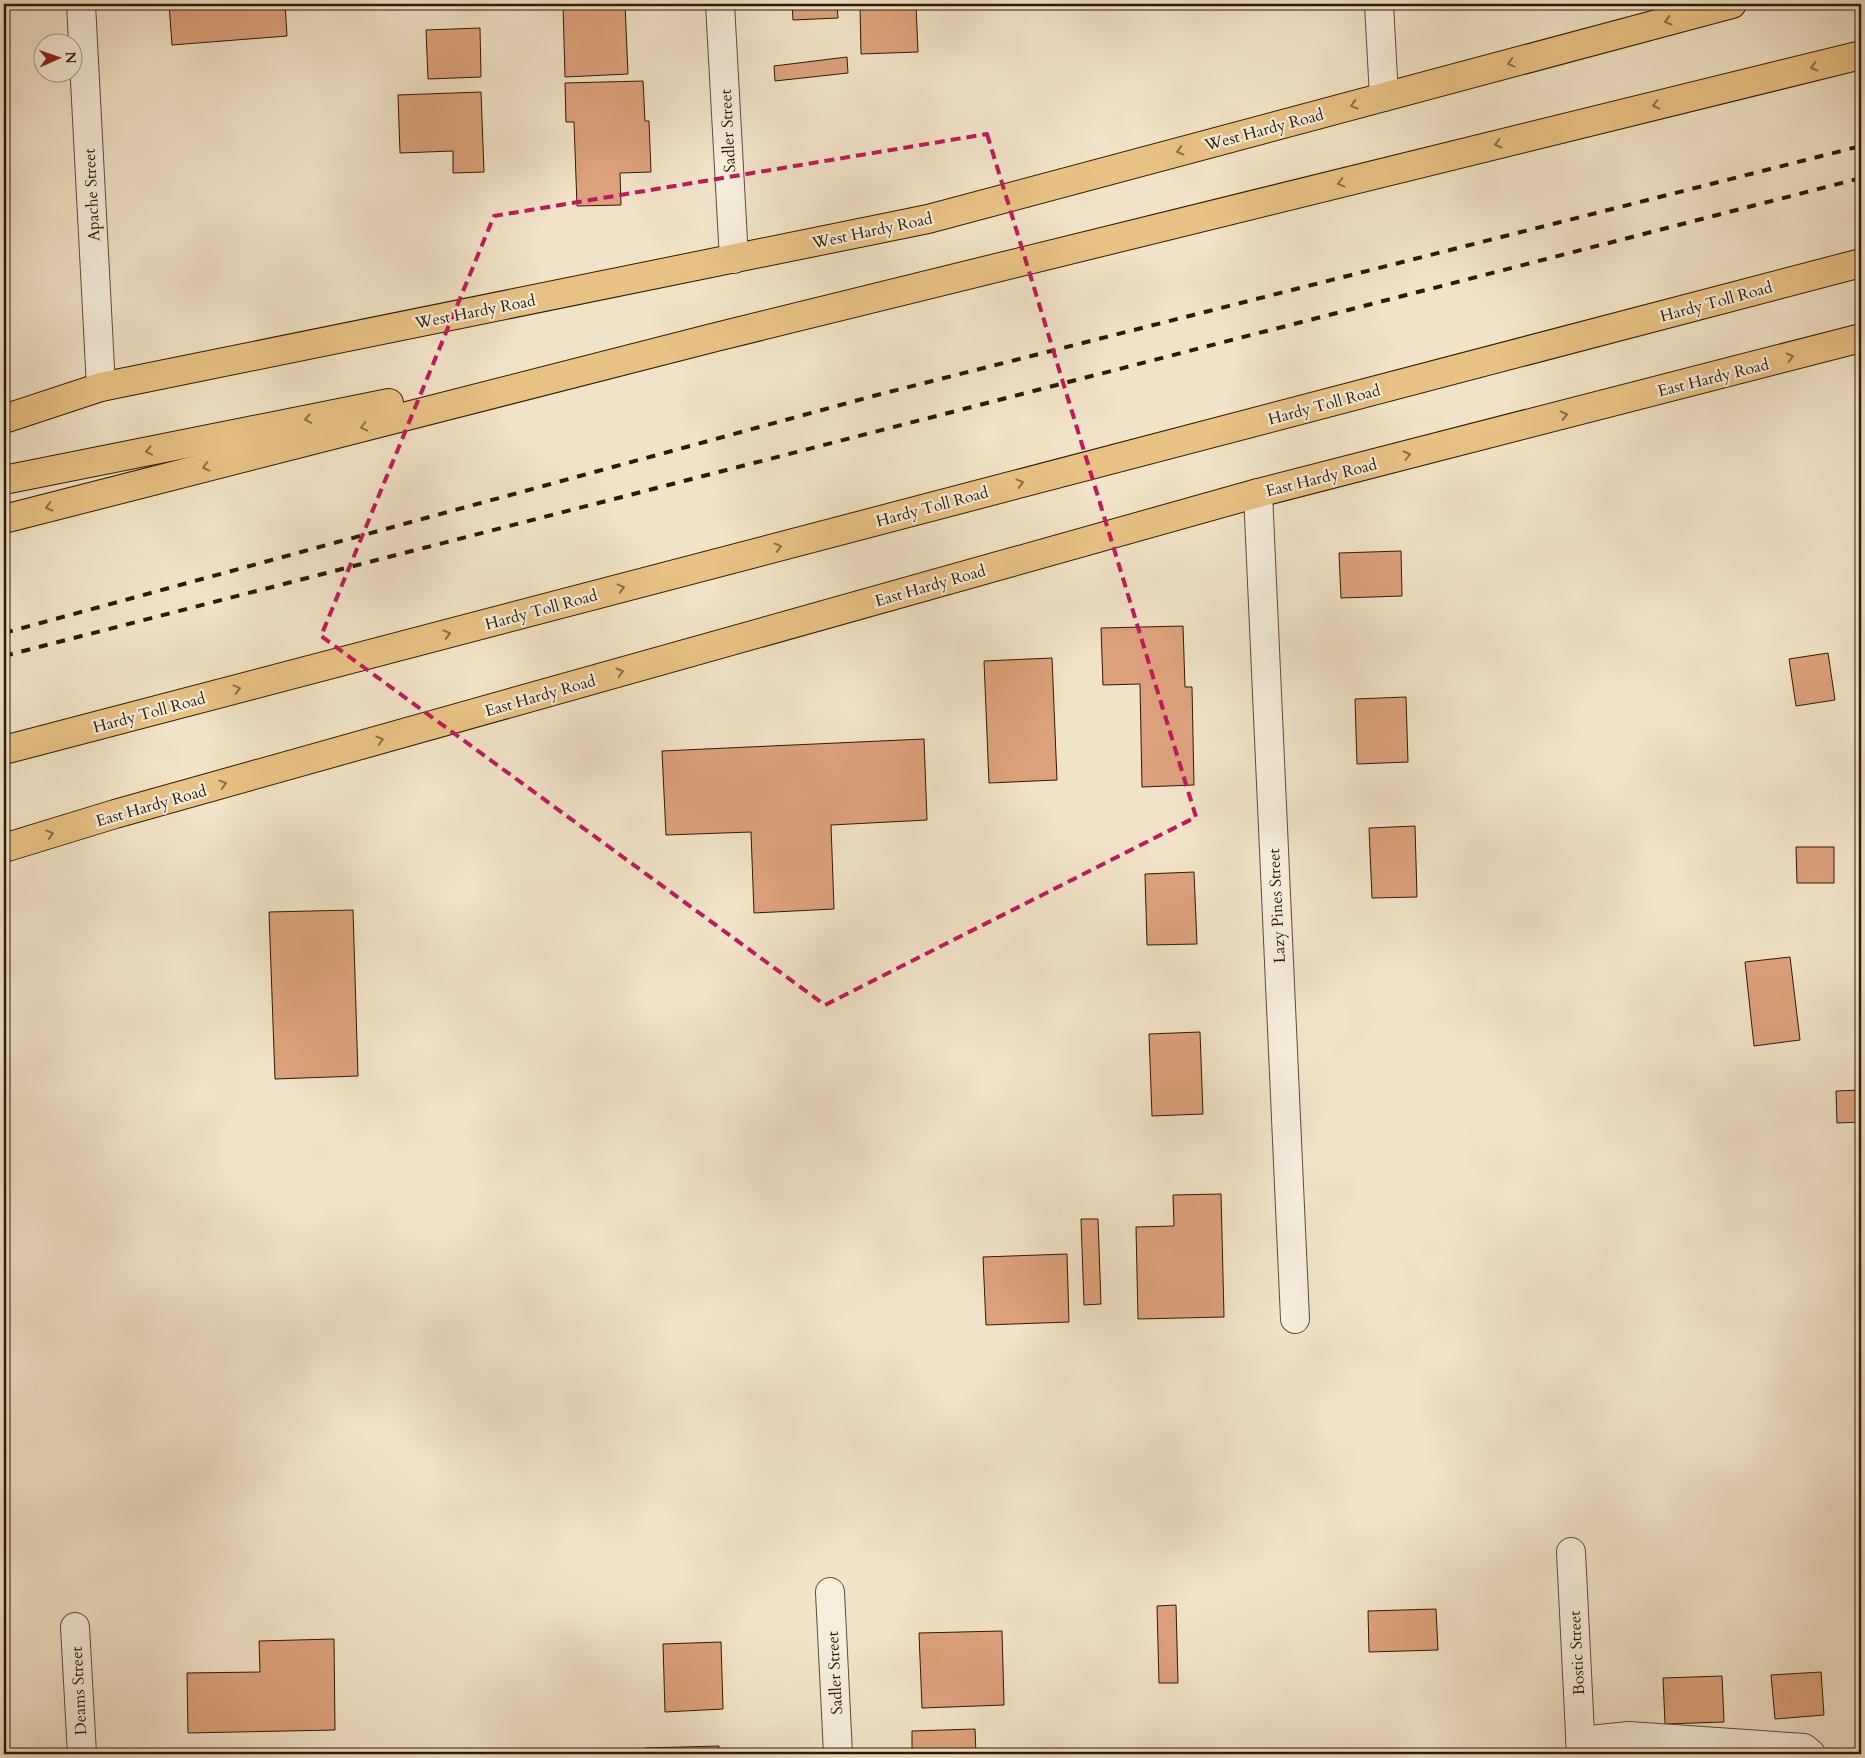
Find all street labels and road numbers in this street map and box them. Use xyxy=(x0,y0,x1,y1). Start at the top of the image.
street label: Sadler Street xyxy=(715,89,741,173)
street label: West Hardy Road xyxy=(1201,103,1327,157)
street label: Apache Street xyxy=(79,148,105,242)
street label: West Hardy Road xyxy=(809,207,935,255)
street label: Hardy Toll Road xyxy=(1658,276,1775,328)
street label: West Hardy Road xyxy=(412,289,538,335)
street label: East Hardy Road xyxy=(1655,353,1772,402)
street label: Hardy Toll Road xyxy=(1266,379,1383,431)
street label: East Hardy Road xyxy=(1263,453,1380,502)
street label: Hardy Toll Road xyxy=(874,481,991,533)
street label: East Hardy Road xyxy=(872,560,989,612)
street label: Hardy Toll Road xyxy=(483,584,600,636)
street label: East Hardy Road xyxy=(482,670,599,722)
street label: Hardy Toll Road xyxy=(91,687,208,739)
street label: East Hardy Road xyxy=(93,780,210,832)
street label: Lazy Pines Street xyxy=(1263,848,1291,964)
street label: Bostic Street xyxy=(1564,1610,1590,1696)
street label: Sadler Street xyxy=(822,1631,848,1715)
street label: Deams Street xyxy=(66,1646,92,1736)

